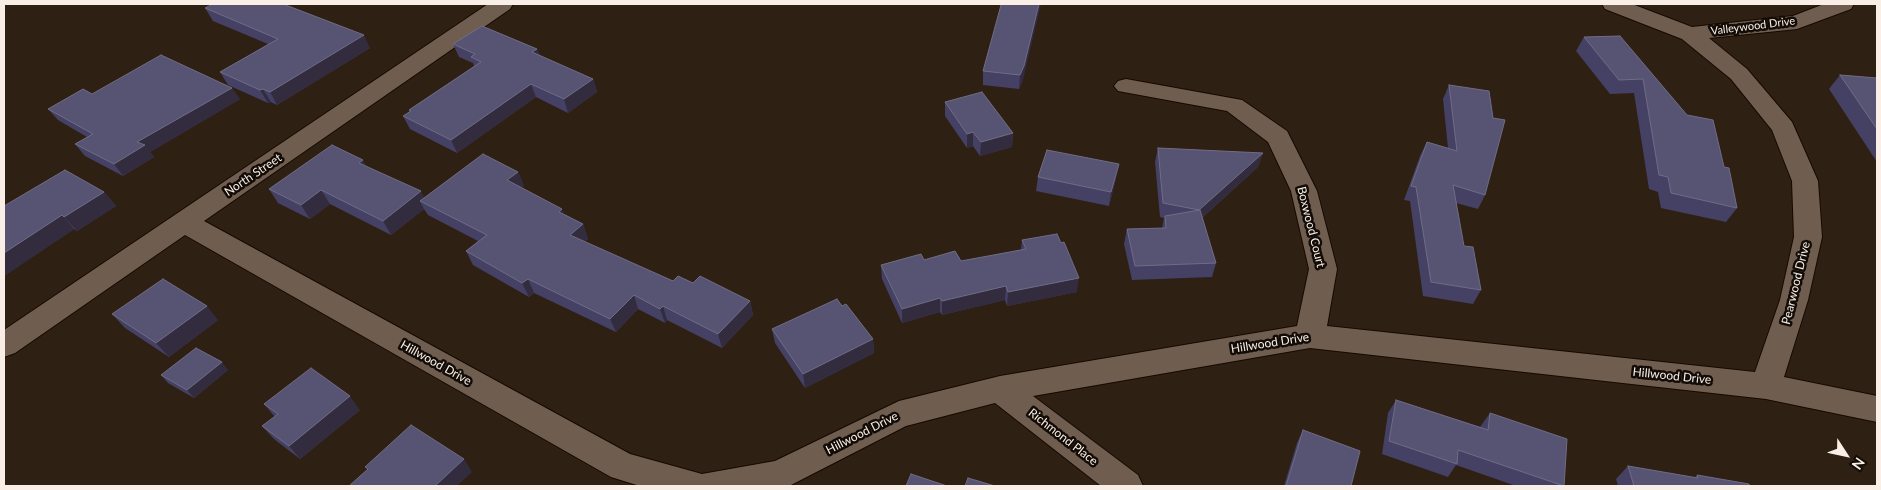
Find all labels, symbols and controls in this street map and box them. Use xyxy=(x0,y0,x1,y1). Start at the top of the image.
street label: Valleywood Drive xyxy=(1710,14,1796,38)
street label: North Street xyxy=(222,151,284,199)
street label: Boxwood Court xyxy=(1294,185,1328,269)
street label: Pearwood Drive xyxy=(1779,240,1813,326)
street label: Hillwood Drive xyxy=(1230,330,1310,356)
street label: Hillwood Drive xyxy=(398,338,474,388)
street label: Hillwood Drive xyxy=(1632,365,1712,387)
street label: Richmond Place xyxy=(1026,406,1100,468)
street label: Hillwood Drive xyxy=(824,409,900,457)
north arrow xyxy=(1821,430,1871,480)
text: N xyxy=(1849,455,1869,473)

